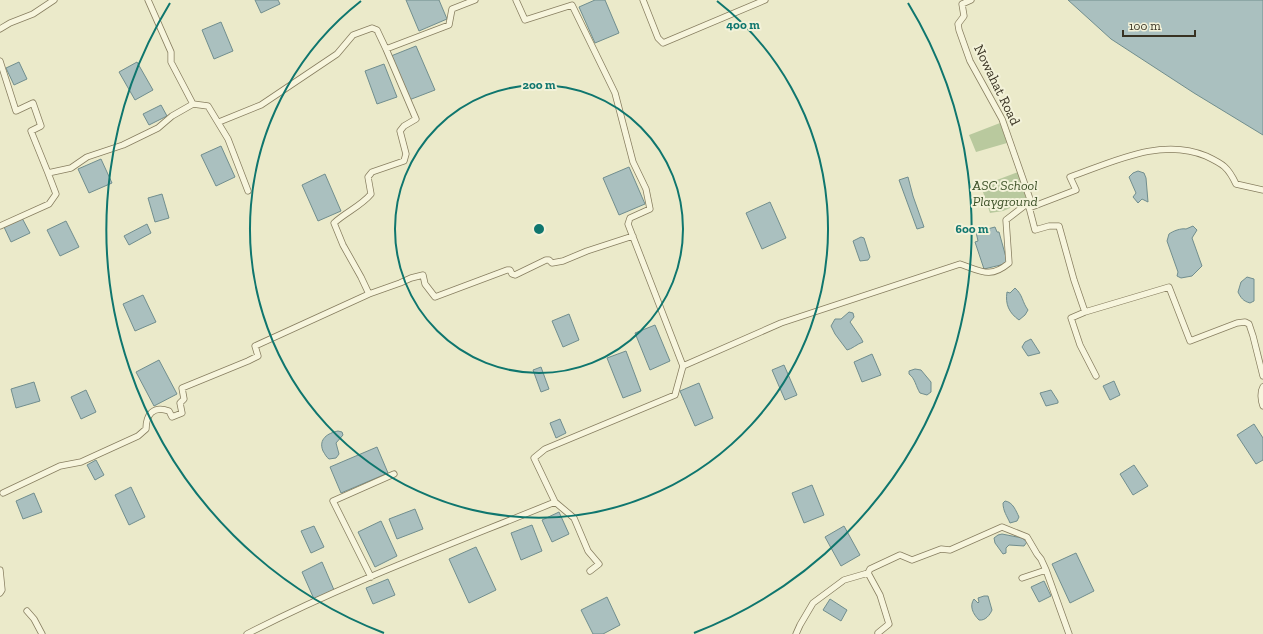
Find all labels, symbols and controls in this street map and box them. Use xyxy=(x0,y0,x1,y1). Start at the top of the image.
scale bar xyxy=(1123,12,1195,38)
text: 400 m xyxy=(726,18,760,32)
text: 100 m xyxy=(1129,19,1161,33)
street label: Nowahat Road xyxy=(970,42,1024,128)
text: 200 m xyxy=(522,78,556,92)
park label: ASC School Playground xyxy=(971,177,1038,210)
centre of rings xyxy=(532,222,546,236)
text: 600 m xyxy=(955,222,989,236)

